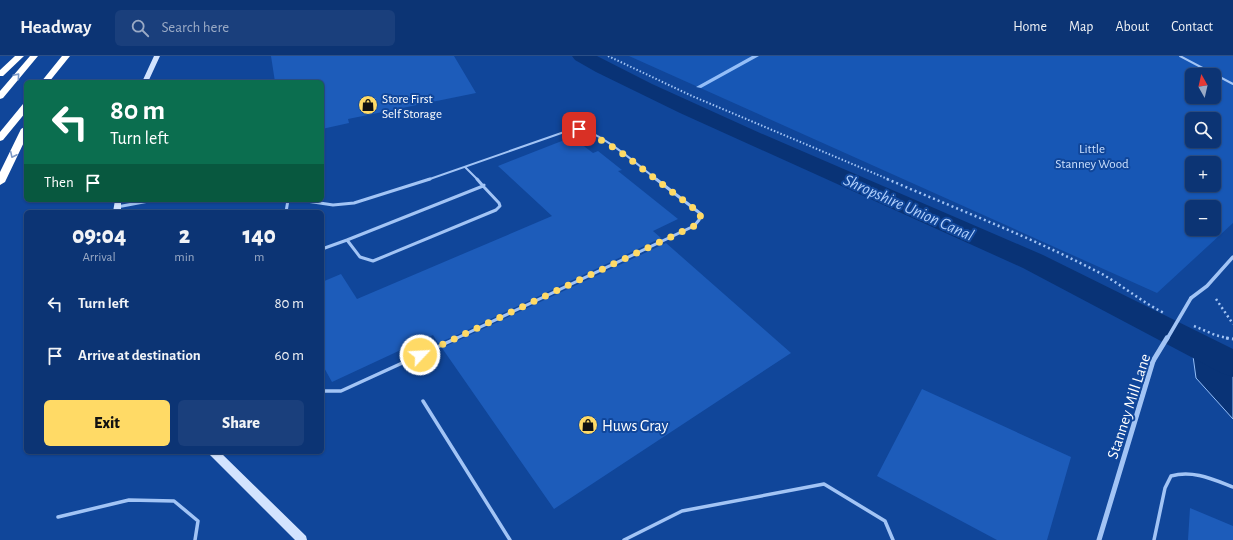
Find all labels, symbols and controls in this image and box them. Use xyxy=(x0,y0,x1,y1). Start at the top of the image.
search box xyxy=(115,10,395,46)
icon: search xyxy=(129,17,151,39)
text: Headway xyxy=(20,18,91,37)
text: Search here xyxy=(161,20,229,35)
text: Home xyxy=(1013,20,1047,34)
text: Map xyxy=(1069,20,1093,34)
text: About xyxy=(1115,20,1149,34)
text: Contact xyxy=(1171,20,1213,34)
north arrow xyxy=(1185,68,1221,104)
map controls xyxy=(1185,68,1221,236)
one-way arrow xyxy=(13,73,20,81)
place label: Store First Self Storage xyxy=(382,93,442,121)
shop icon: Store First Self Storage xyxy=(357,94,379,116)
icon: left xyxy=(44,96,96,148)
text: 80 m xyxy=(110,97,165,125)
pin xyxy=(562,112,596,146)
button: search xyxy=(1185,112,1221,148)
icon: arrive xyxy=(568,118,590,140)
text: Turn left xyxy=(110,130,169,148)
park label: Little Stanney Wood xyxy=(1055,143,1129,171)
one-way arrow xyxy=(10,151,18,159)
button: + xyxy=(1185,156,1221,192)
water label: Shropshire Union Canal xyxy=(841,171,977,245)
icon: arrive xyxy=(82,172,104,194)
text: Then xyxy=(44,175,74,190)
button: − xyxy=(1185,200,1221,236)
text: 09:04 xyxy=(72,224,126,248)
text: 2 xyxy=(179,224,190,248)
text: 140 xyxy=(242,224,276,248)
text: Arrival xyxy=(82,251,116,264)
text: min xyxy=(174,251,195,264)
text: m xyxy=(254,251,264,264)
icon: left xyxy=(44,293,66,315)
text: Turn left xyxy=(78,296,129,311)
text: 80 m xyxy=(274,296,304,311)
position arrow xyxy=(399,334,441,376)
icon: arrive xyxy=(44,345,66,367)
text: Arrive at destination xyxy=(78,348,201,363)
text: 60 m xyxy=(275,348,304,363)
street label: Stanney Mill Lane xyxy=(1104,352,1154,461)
button: Exit xyxy=(44,400,170,446)
button: Share xyxy=(178,400,304,446)
shop icon: Huws Gray xyxy=(577,414,599,436)
place label: Huws Gray xyxy=(602,418,669,435)

